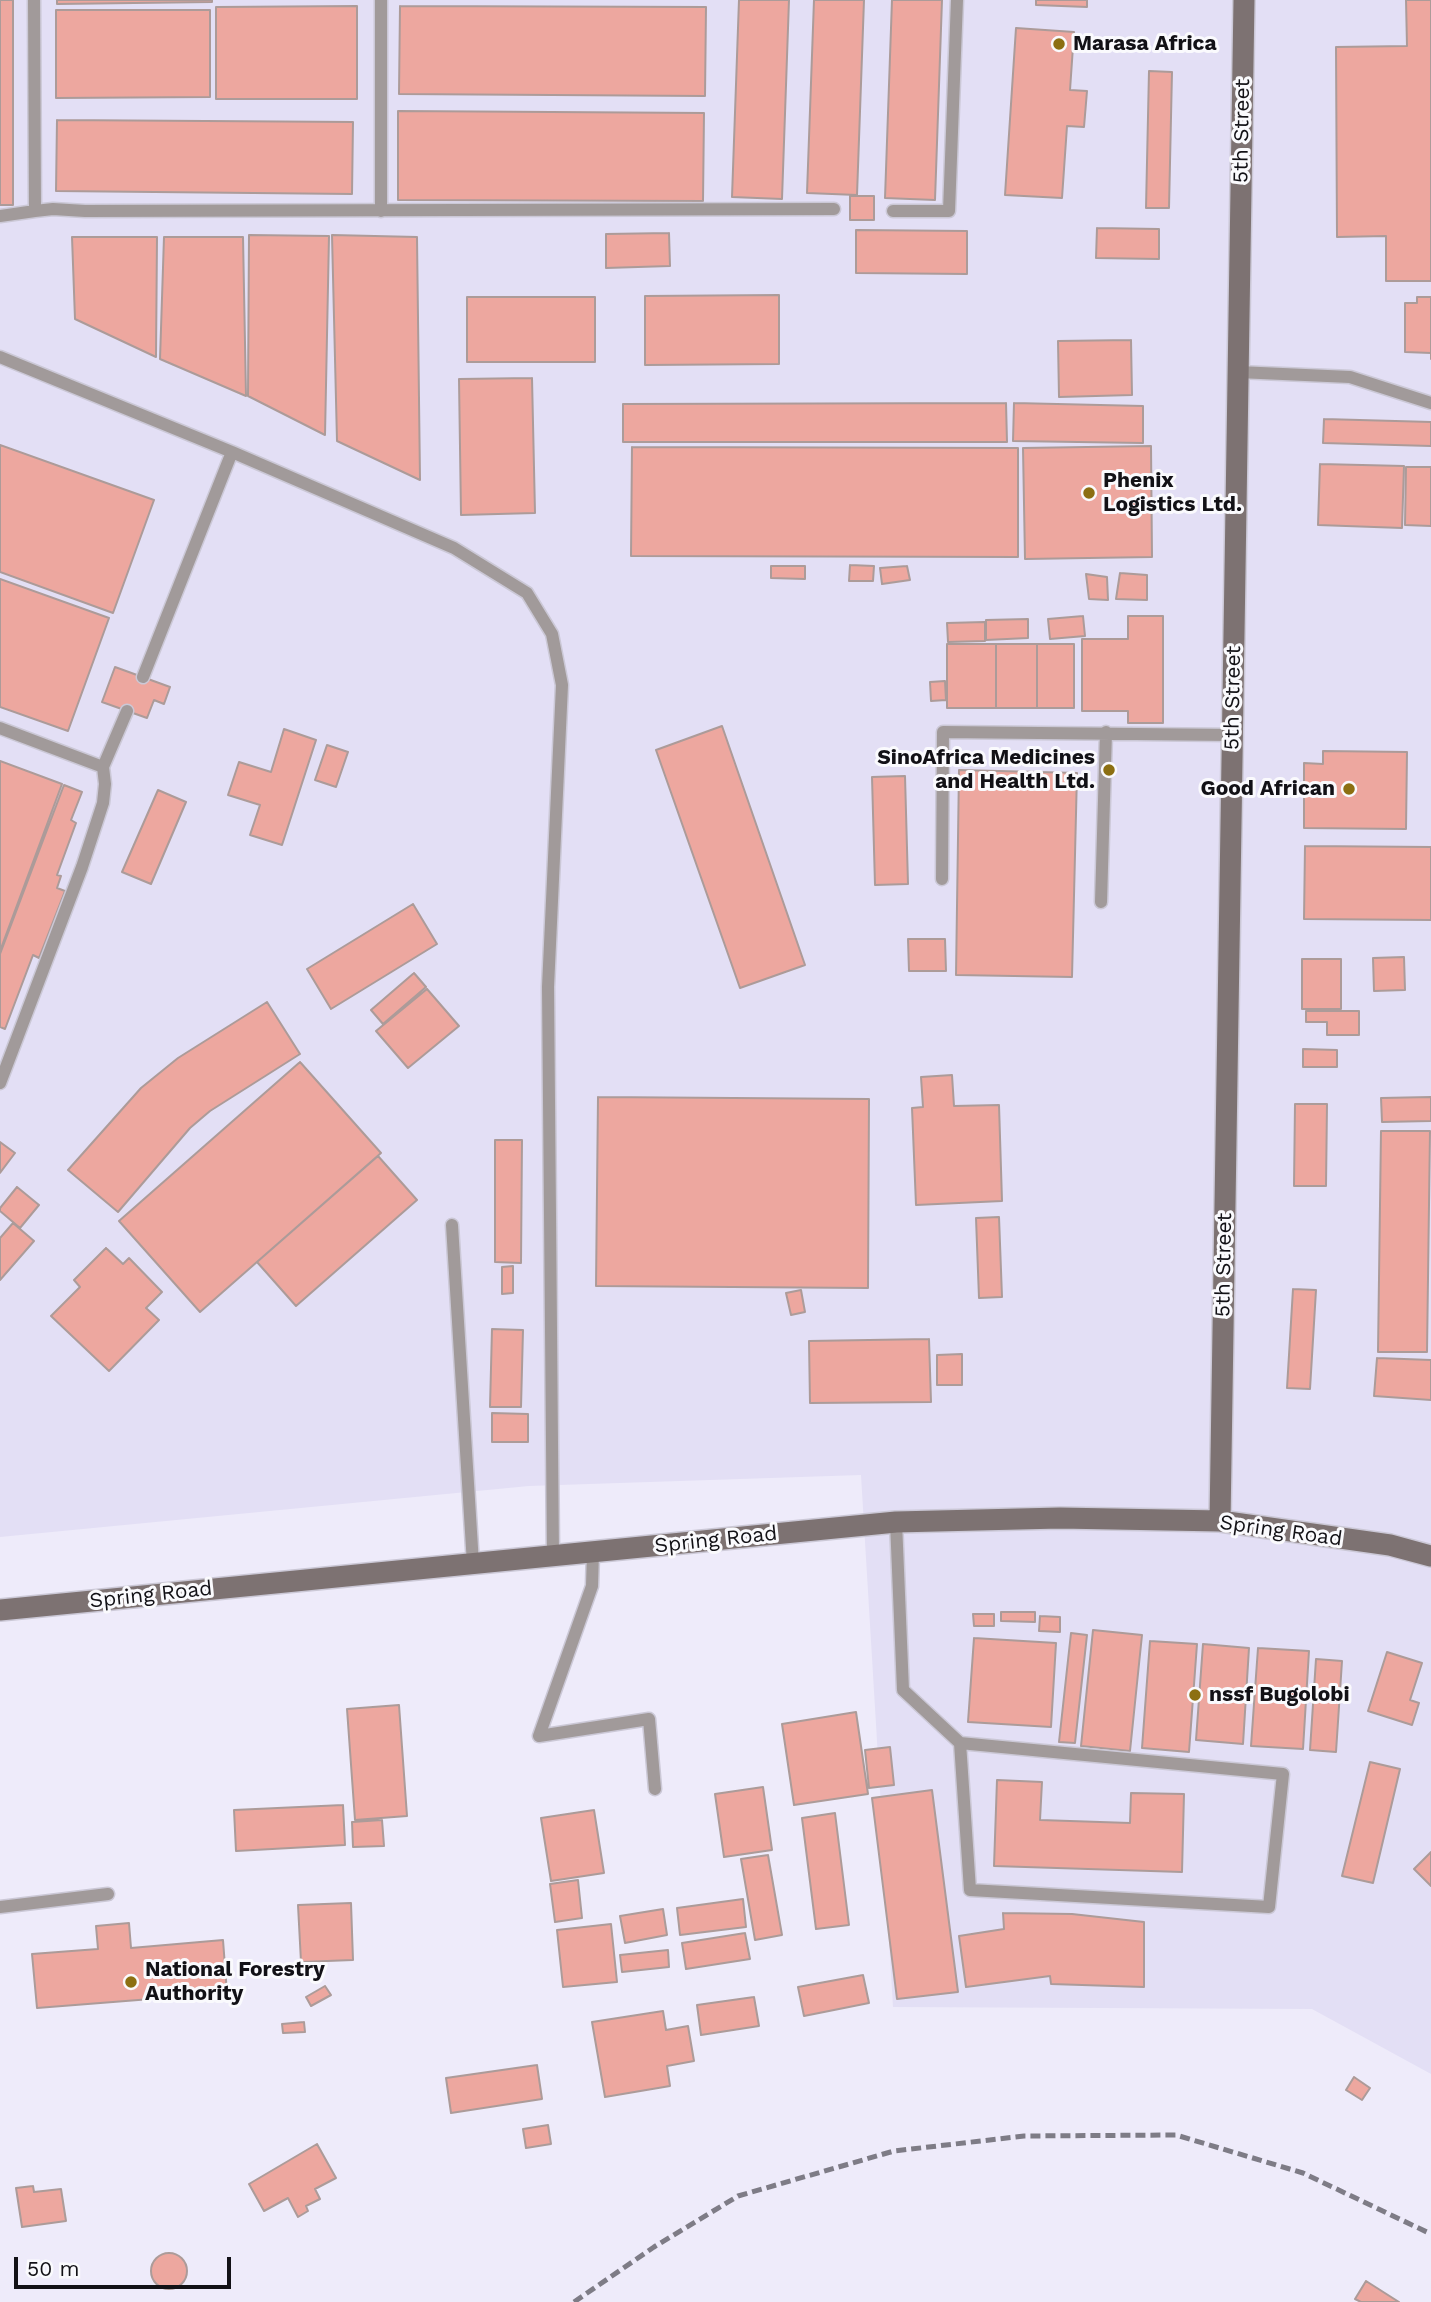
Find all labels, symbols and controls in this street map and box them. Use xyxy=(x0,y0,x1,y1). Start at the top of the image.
place label: Marasa Africa xyxy=(1073,31,1217,57)
marker: Marasa Africa xyxy=(1051,36,1067,52)
street label: 5th Street xyxy=(1228,79,1256,183)
place label: Phenix Logistics Ltd. xyxy=(1103,468,1242,518)
marker: Phenix Logistics Ltd. xyxy=(1081,485,1097,501)
street label: 5th Street xyxy=(1219,646,1247,750)
place label: SinoAfrica Medicines and Health Ltd. xyxy=(877,745,1095,795)
marker: SinoAfrica Medicines and Health Ltd. xyxy=(1101,762,1117,778)
place label: Good African xyxy=(1201,776,1335,802)
marker: Good African xyxy=(1341,781,1357,797)
street label: 5th Street xyxy=(1210,1213,1238,1317)
street label: Spring Road xyxy=(1218,1510,1344,1552)
street label: Spring Road xyxy=(653,1521,779,1559)
street label: Spring Road xyxy=(88,1576,214,1614)
place label: nssf Bugolobi xyxy=(1209,1682,1350,1708)
marker: nssf Bugolobi xyxy=(1187,1687,1203,1703)
place label: National Forestry Authority xyxy=(145,1957,325,2007)
marker: National Forestry Authority xyxy=(123,1974,139,1990)
scale bar xyxy=(18,2242,234,2286)
text: 50 m xyxy=(27,2256,79,2281)

